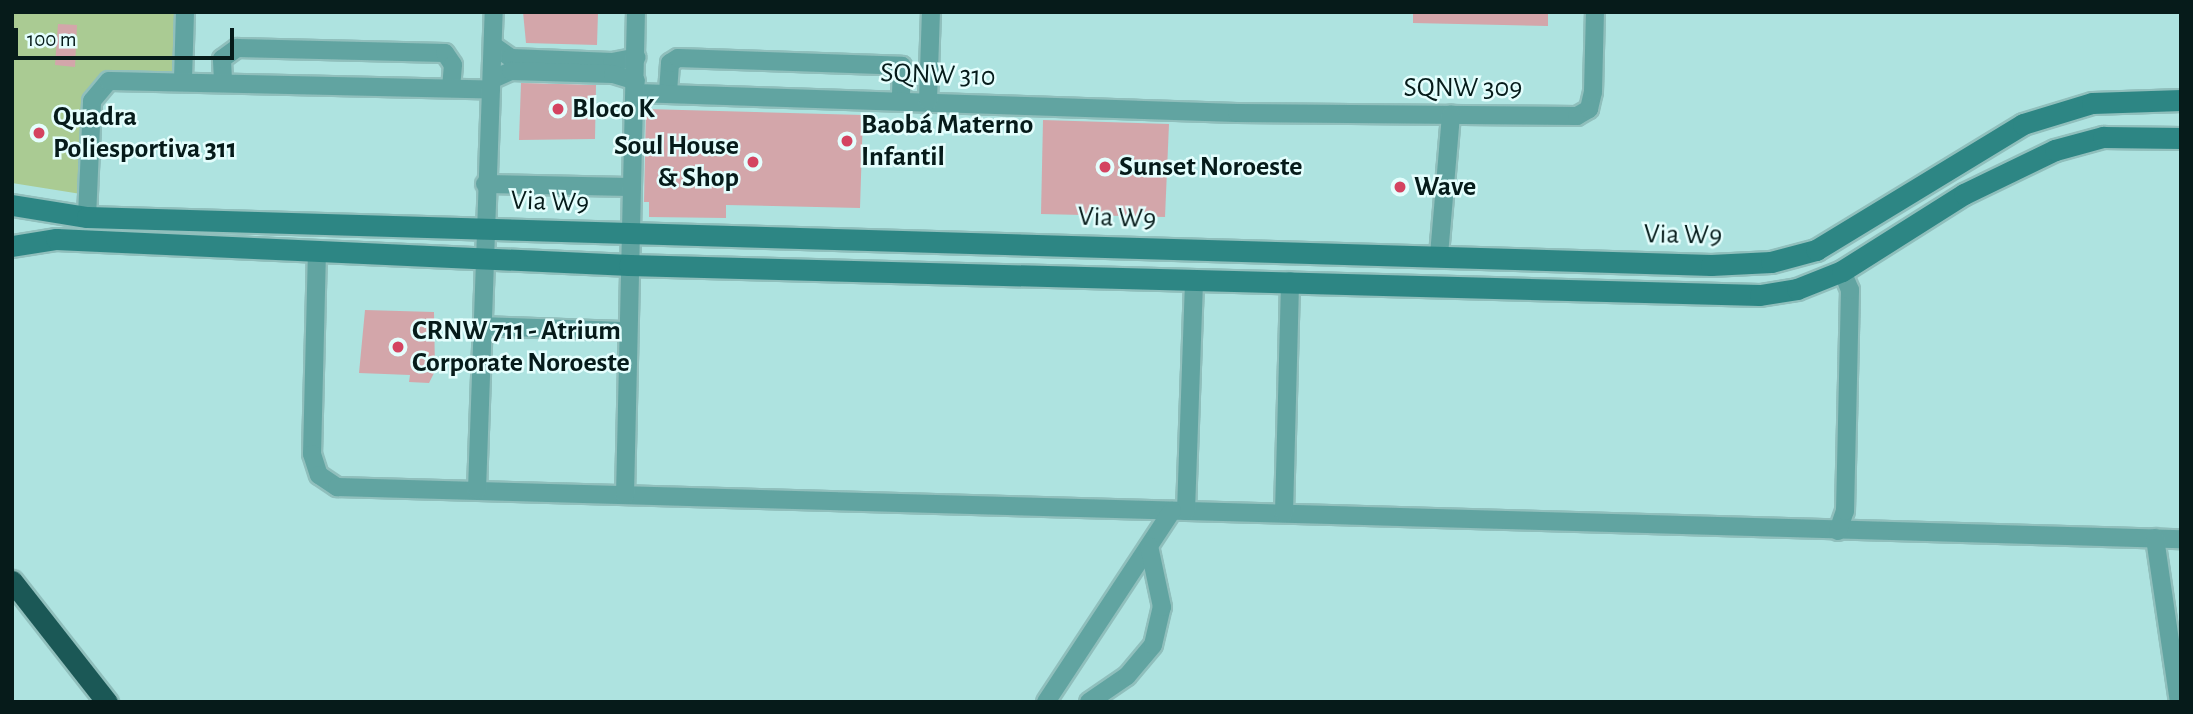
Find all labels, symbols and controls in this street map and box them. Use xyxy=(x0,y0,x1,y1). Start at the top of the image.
scale bar xyxy=(18,14,238,58)
text: 100 m xyxy=(27,29,77,50)
street label: SQNW 310 xyxy=(880,56,996,94)
street label: SQNW 309 xyxy=(1404,71,1522,105)
place label: Bloco K xyxy=(572,92,655,126)
place label: Quadra Poliesportiva 311 xyxy=(53,100,237,166)
marker: Bloco K xyxy=(550,101,566,117)
place label: Baobá Materno Infantil xyxy=(861,108,1033,174)
marker: Quadra Poliesportiva 311 xyxy=(31,125,47,141)
place label: Soul House & Shop xyxy=(614,129,739,195)
marker: Baobá Materno Infantil xyxy=(839,133,855,149)
place label: Sunset Noroeste xyxy=(1119,150,1302,184)
marker: Soul House & Shop xyxy=(745,154,761,170)
marker: Sunset Noroeste xyxy=(1097,159,1113,175)
place label: Wave xyxy=(1414,170,1476,204)
marker: Wave xyxy=(1392,179,1408,195)
street label: Via W9 xyxy=(510,184,590,220)
street label: Via W9 xyxy=(1077,200,1157,236)
street label: Via W9 xyxy=(1644,218,1722,252)
place label: CRNW 711 - Atrium Corporate Noroeste xyxy=(412,314,630,380)
marker: CRNW 711 - Atrium Corporate Noroeste xyxy=(390,339,406,355)

